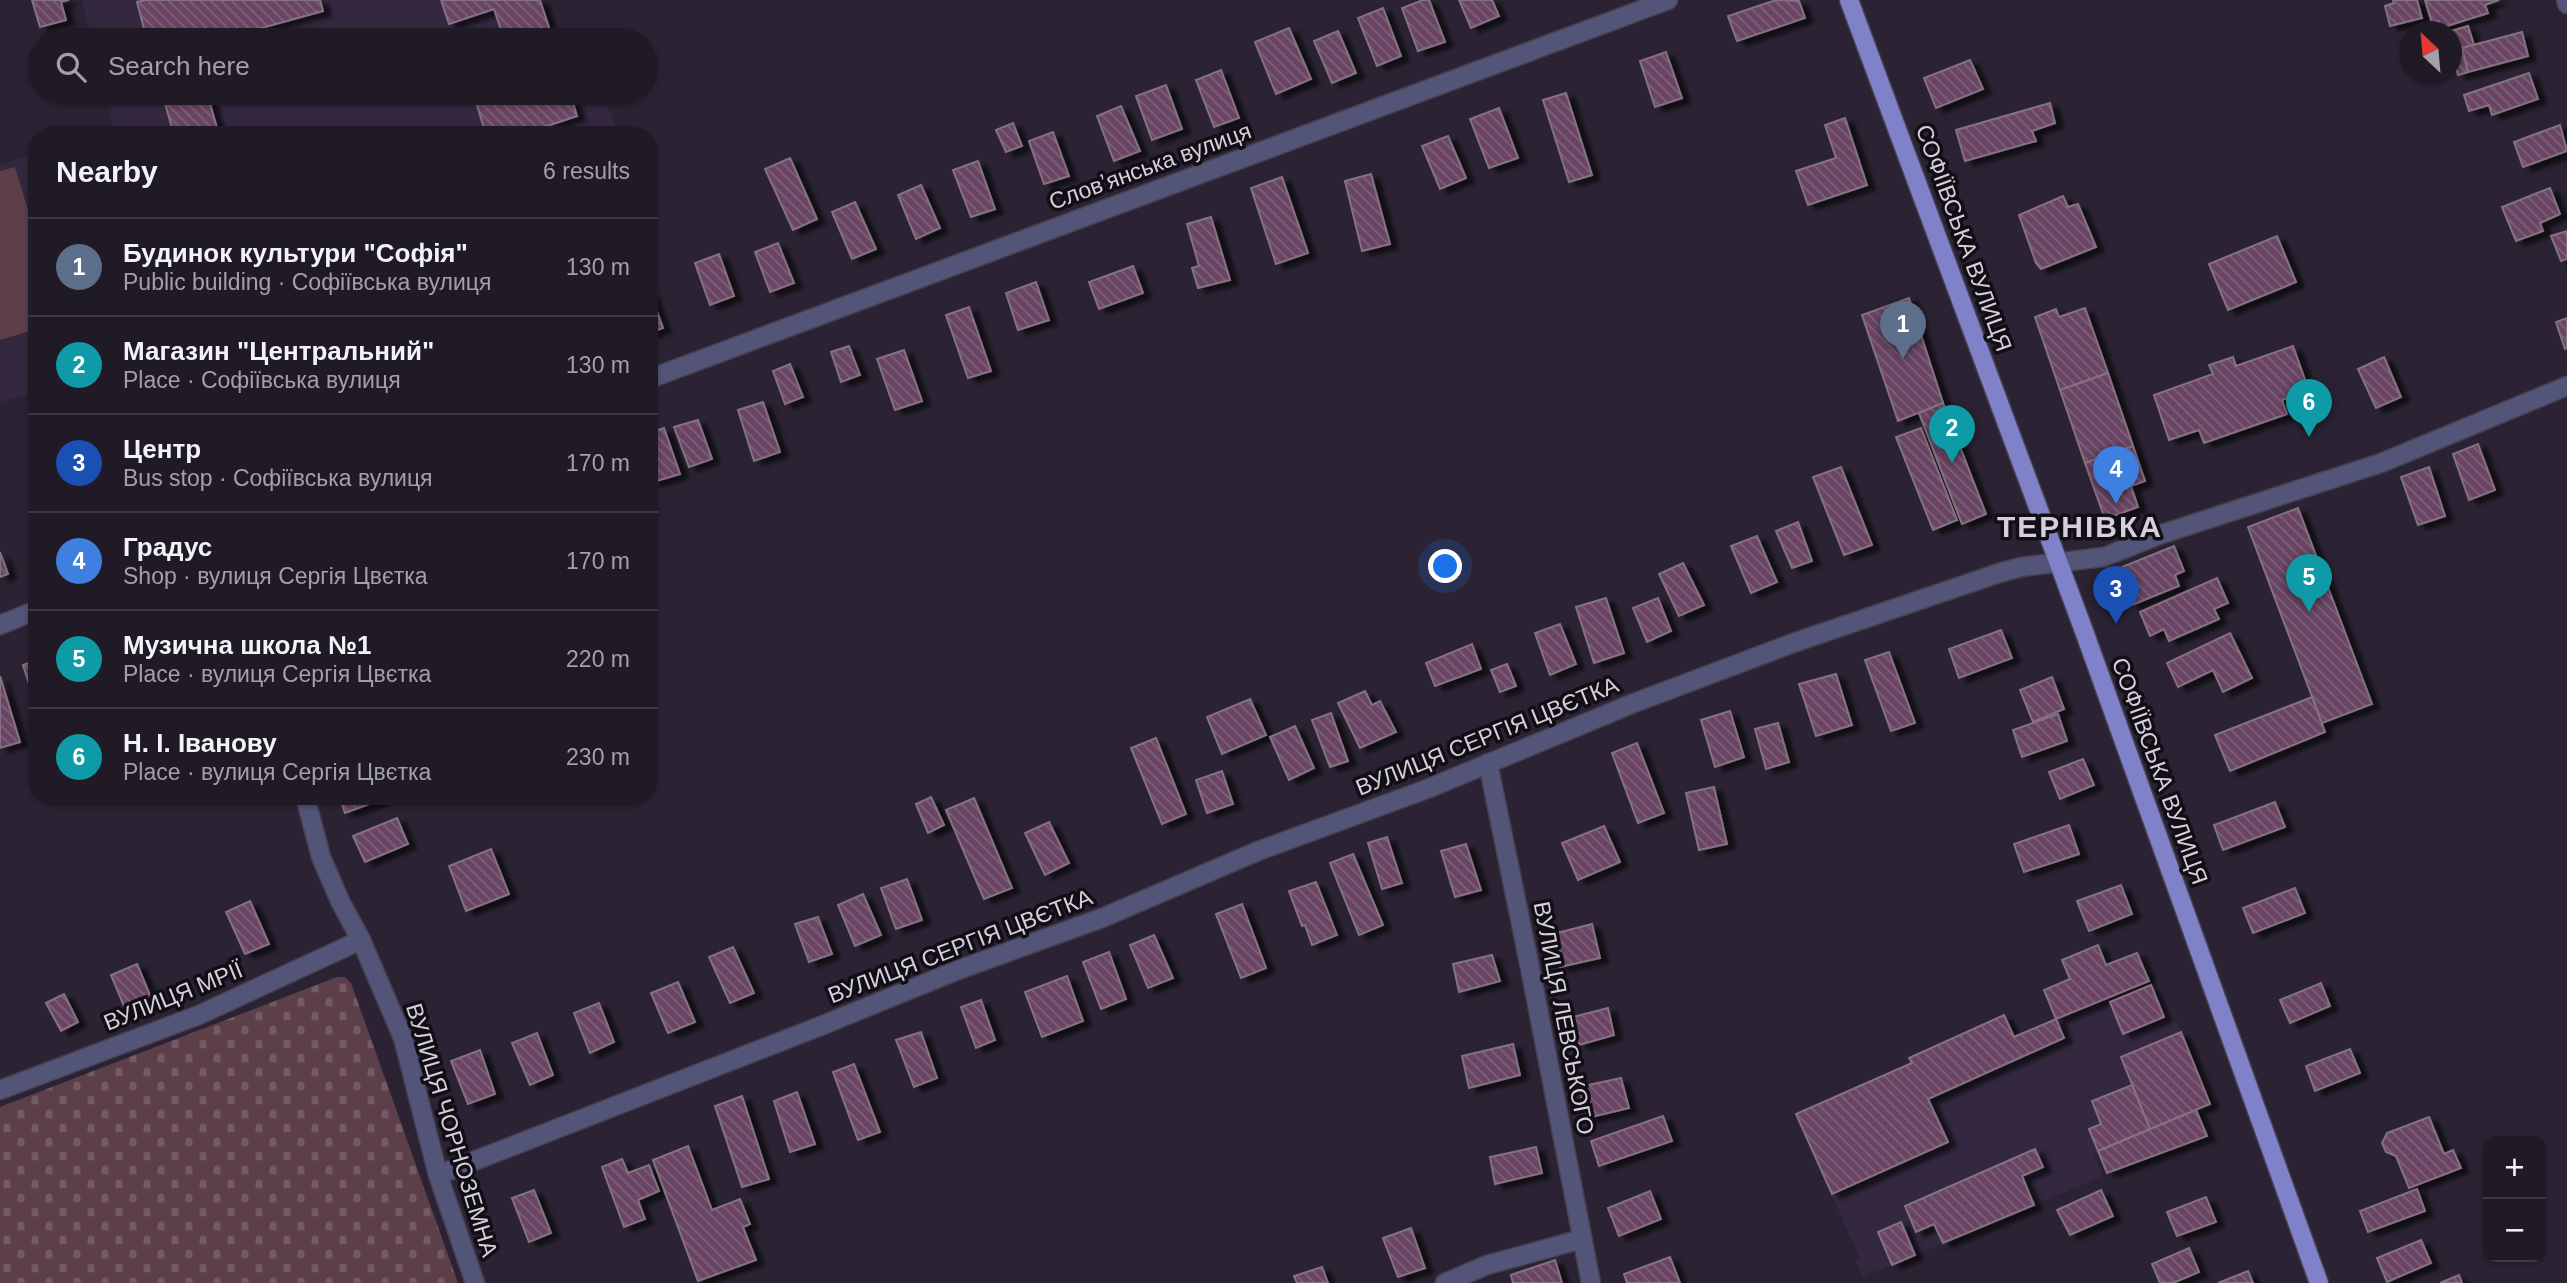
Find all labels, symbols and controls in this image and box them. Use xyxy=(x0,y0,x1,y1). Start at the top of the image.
north arrow xyxy=(2399,21,2462,84)
search box xyxy=(28,28,658,105)
icon: search xyxy=(52,48,90,86)
text: Search here xyxy=(108,51,250,81)
street label: Словʼянська вулиця xyxy=(1045,117,1255,215)
street label: СОФІЇВСЬКА ВУЛИЦЯ xyxy=(1911,121,2017,355)
text: Nearby xyxy=(56,155,158,188)
text: 6 results xyxy=(543,158,630,184)
text: Будинок культури "Софія" xyxy=(123,238,468,268)
text: 1 xyxy=(73,254,85,280)
text: 130 m xyxy=(566,254,630,280)
text: Public building · Софіївська вулиця xyxy=(123,269,491,295)
pin: 1 xyxy=(1880,301,1926,359)
text: Магазин "Центральний" xyxy=(123,336,434,366)
text: 2 xyxy=(73,352,85,378)
text: 130 m xyxy=(566,352,630,378)
text: Place · Софіївська вулиця xyxy=(123,367,401,393)
pin: 6 xyxy=(2286,379,2332,437)
pin: 2 xyxy=(1929,405,1975,463)
text: Центр xyxy=(123,434,201,464)
pin: 4 xyxy=(2093,446,2139,504)
text: 3 xyxy=(73,450,85,476)
text: 170 m xyxy=(566,450,630,476)
text: Bus stop · Софіївська вулиця xyxy=(123,465,433,491)
district label: ТЕРНІВКА xyxy=(1997,510,2163,543)
text: Градус xyxy=(123,532,212,562)
text: 4 xyxy=(73,548,85,574)
text: 170 m xyxy=(566,548,630,574)
your location xyxy=(1428,549,1462,583)
pin: 5 xyxy=(2286,554,2332,612)
text: Shop · вулиця Сергія Цвєтка xyxy=(123,563,428,589)
pin: 3 xyxy=(2093,566,2139,624)
text: Музична школа №1 xyxy=(123,630,371,660)
text: 5 xyxy=(73,646,85,672)
text: 220 m xyxy=(566,646,630,672)
street label: СОФІЇВСЬКА ВУЛИЦЯ xyxy=(2107,654,2213,888)
text: Place · вулиця Сергія Цвєтка xyxy=(123,661,431,687)
street label: ВУЛИЦЯ СЕРГІЯ ЦВЄТКА xyxy=(1352,671,1623,801)
text: Н. І. Іванову xyxy=(123,728,277,758)
text: 6 xyxy=(73,744,85,770)
text: 230 m xyxy=(566,744,630,770)
text: Place · вулиця Сергія Цвєтка xyxy=(123,759,431,785)
street label: ВУЛИЦЯ СЕРГІЯ ЦВЄТКА xyxy=(824,883,1096,1008)
street label: ВУЛИЦЯ ЛЕВСЬКОГО xyxy=(1529,899,1599,1137)
street label: ВУЛИЦЯ МРІЇ xyxy=(100,956,247,1036)
street label: ВУЛИЦЯ ЧОРНОЗЕМНА xyxy=(401,1000,503,1260)
map controls xyxy=(2483,1136,2546,1262)
button: + xyxy=(2483,1136,2546,1199)
button: − xyxy=(2483,1199,2546,1262)

